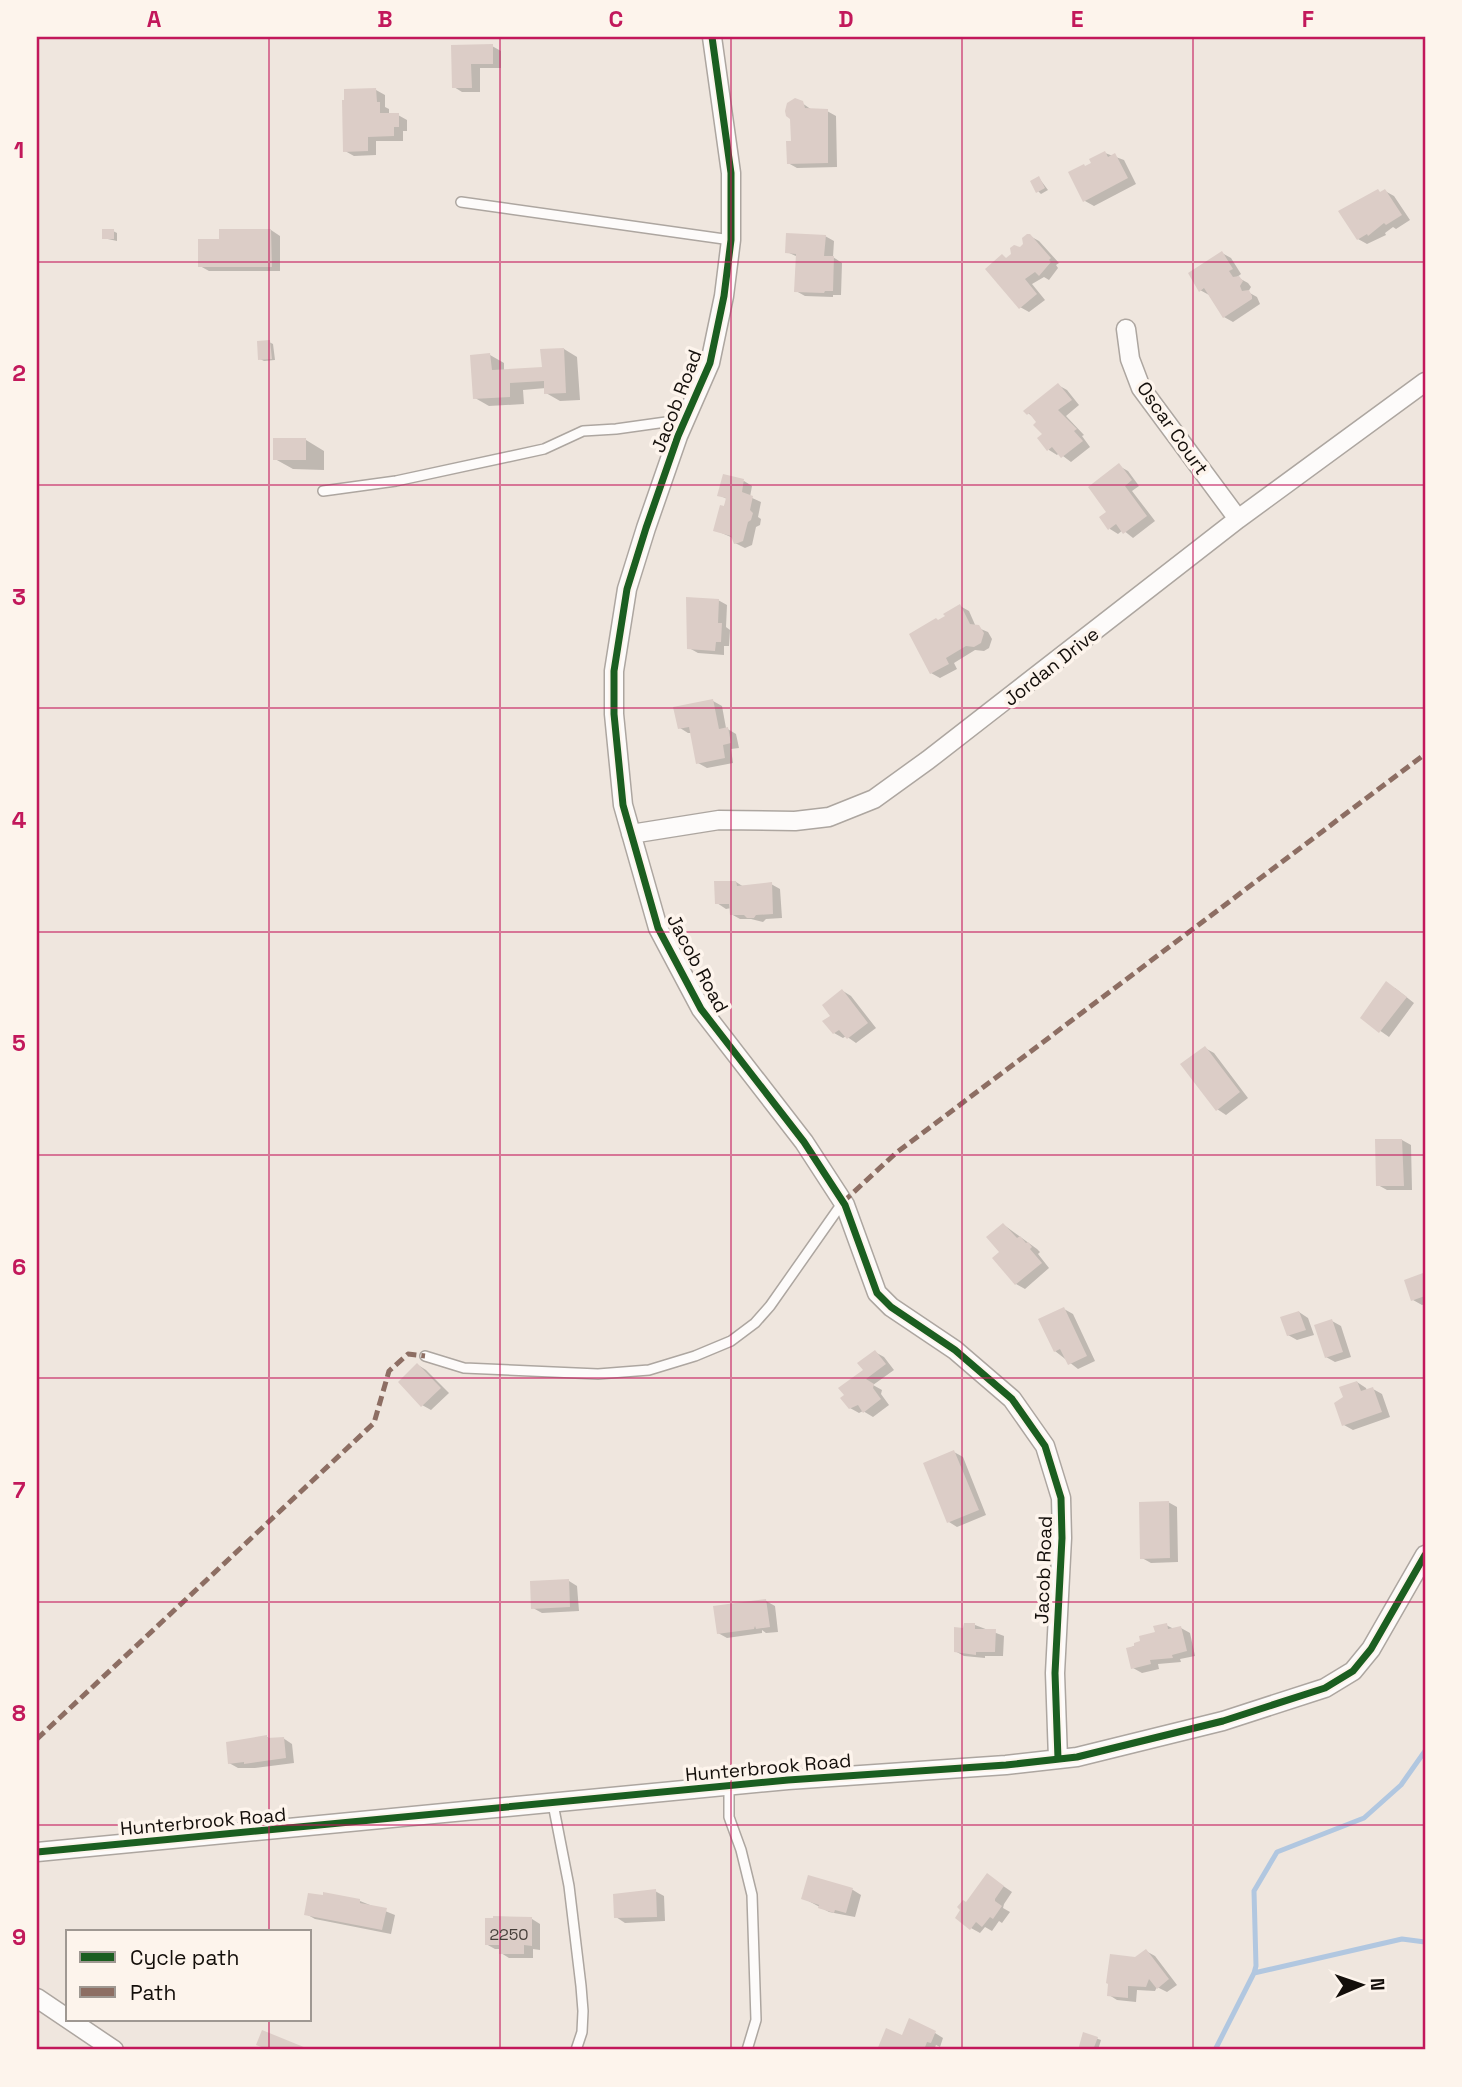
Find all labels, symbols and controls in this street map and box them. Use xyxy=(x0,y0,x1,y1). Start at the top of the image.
text: A xyxy=(147,4,162,34)
text: B xyxy=(377,4,393,34)
text: C xyxy=(609,4,623,34)
text: D xyxy=(838,4,854,34)
text: E xyxy=(1071,4,1083,34)
text: F xyxy=(1302,4,1314,34)
text: 1 xyxy=(14,135,24,165)
street label: Jacob Road xyxy=(645,346,708,456)
text: 2 xyxy=(12,358,26,388)
street label: Oscar Court xyxy=(1131,377,1214,480)
text: 3 xyxy=(12,582,26,612)
street label: Jordan Drive xyxy=(998,621,1104,712)
text: 4 xyxy=(12,805,27,835)
street label: Jacob Road xyxy=(661,910,734,1017)
text: 5 xyxy=(12,1028,26,1058)
text: 6 xyxy=(12,1252,26,1282)
text: 7 xyxy=(13,1475,26,1505)
street label: Jacob Road xyxy=(1029,1515,1058,1625)
text: 8 xyxy=(12,1698,26,1728)
street label: Hunterbrook Road xyxy=(684,1748,852,1787)
street label: Hunterbrook Road xyxy=(119,1802,287,1841)
text: 9 xyxy=(12,1922,26,1952)
house number: 2250 xyxy=(489,1924,529,1945)
legend xyxy=(66,1930,312,2021)
text: Cycle path xyxy=(130,1944,239,1971)
north arrow xyxy=(1326,1951,1396,2021)
text: N xyxy=(1365,1978,1390,1991)
text: Path xyxy=(130,1979,176,2006)

